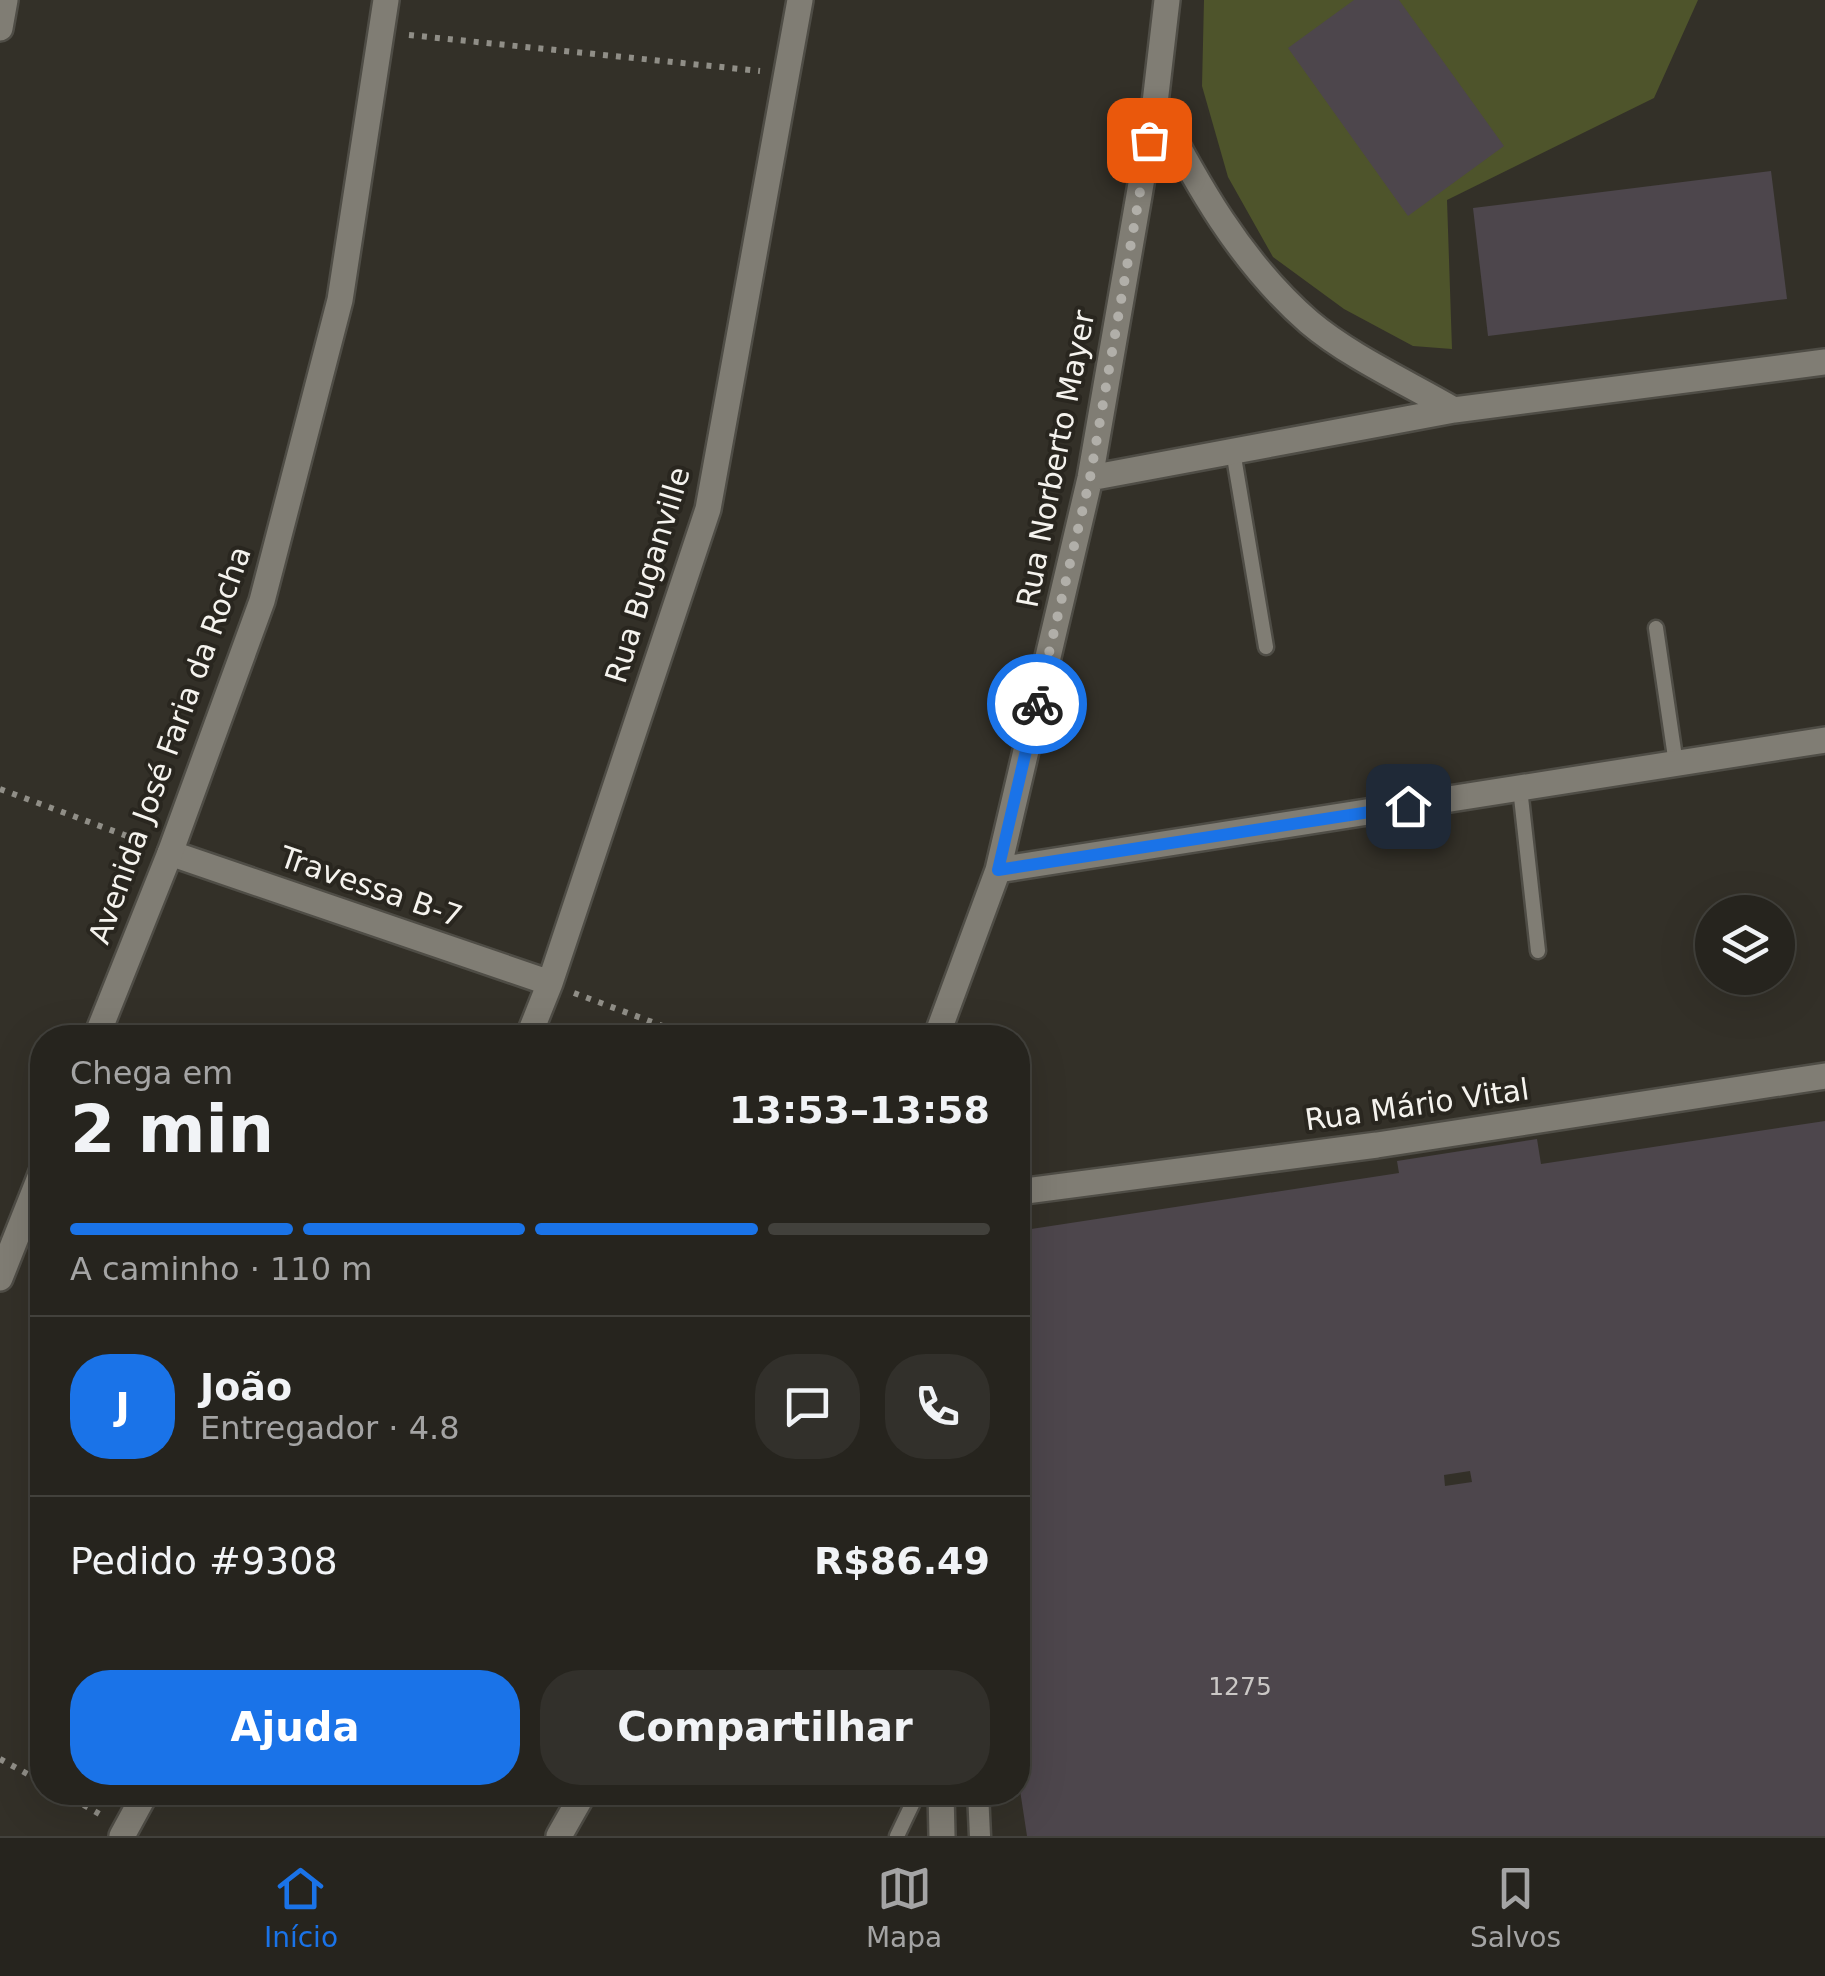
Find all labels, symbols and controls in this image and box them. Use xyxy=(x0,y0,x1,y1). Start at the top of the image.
pin xyxy=(1107,98,1192,183)
icon: bag xyxy=(1122,113,1177,168)
street label: Rua Norberto Mayer xyxy=(1010,307,1102,610)
street label: Rua Buganville xyxy=(598,463,697,687)
street label: Avenida José Faria da Rocha xyxy=(81,541,258,948)
courier xyxy=(987,654,1087,754)
icon: bike xyxy=(1010,677,1065,732)
pin xyxy=(1366,764,1451,849)
icon: home xyxy=(1381,779,1436,834)
street label: Travessa B-7 xyxy=(274,839,467,934)
map controls xyxy=(1695,895,1795,995)
button: layers xyxy=(1695,895,1795,995)
text: Chega em xyxy=(70,1054,233,1092)
street label: Rua Mário Vital xyxy=(1303,1071,1531,1138)
text: 13:53–13:58 xyxy=(729,1088,990,1132)
text: 2 min xyxy=(70,1092,274,1167)
text: A caminho · 110 m xyxy=(70,1250,372,1288)
button: chat xyxy=(755,1354,860,1459)
button: phone xyxy=(885,1354,990,1459)
text: João xyxy=(200,1365,292,1409)
text: J xyxy=(115,1384,130,1428)
text: Entregador · 4.8 xyxy=(200,1409,460,1447)
text: Pedido #9308 xyxy=(70,1539,338,1583)
text: R$86.49 xyxy=(814,1539,990,1583)
button: Ajuda xyxy=(70,1670,520,1785)
button: Compartilhar xyxy=(540,1670,990,1785)
house number: 1275 xyxy=(1208,1672,1272,1701)
tab: Início xyxy=(264,1861,338,1954)
tab: Mapa xyxy=(866,1861,942,1954)
tab: Salvos xyxy=(1470,1861,1561,1954)

